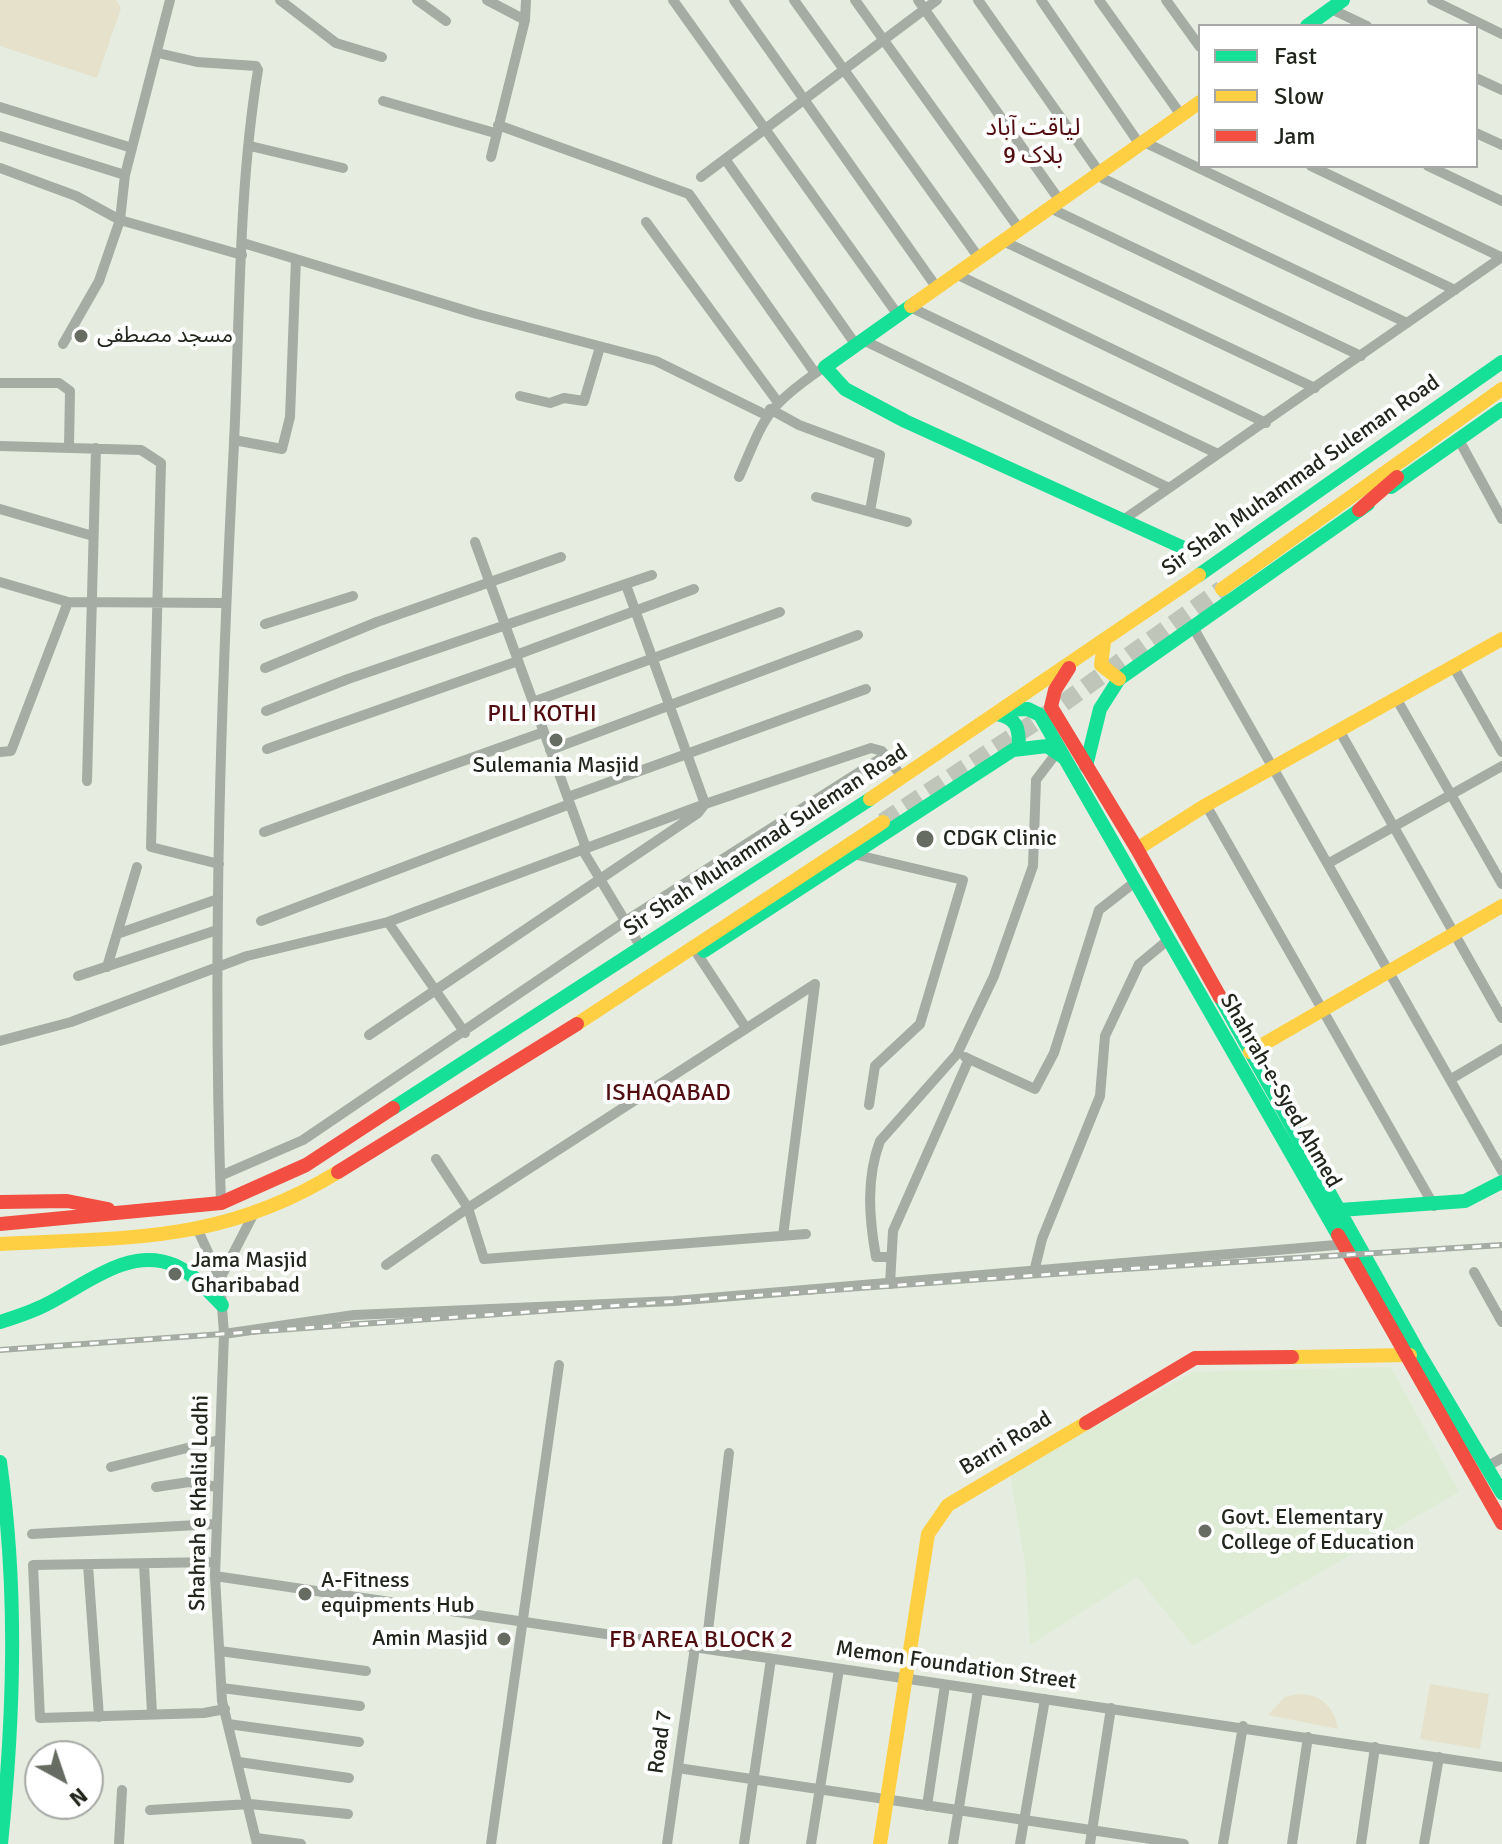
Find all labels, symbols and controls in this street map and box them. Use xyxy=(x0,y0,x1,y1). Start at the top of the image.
legend xyxy=(1198,24,1478,168)
text: Fast xyxy=(1274,41,1317,71)
text: Slow xyxy=(1274,81,1324,111)
district label: لیاقت آباد بلاک 9 xyxy=(986,115,1080,171)
text: Jam xyxy=(1274,121,1315,151)
place label: مسجد مصطفی xyxy=(97,323,233,349)
marker: مسجد مصطفی xyxy=(72,327,90,345)
street label: Sir Shah Muhammad Suleman Road xyxy=(1157,370,1445,582)
district label: PILI KOTHI xyxy=(477,701,607,729)
marker: Sulemania Masjid xyxy=(547,731,565,749)
street label: Sir Shah Muhammad Suleman Road xyxy=(619,739,913,943)
place label: Sulemania Masjid xyxy=(473,753,639,779)
place label: CDGK Clinic xyxy=(943,826,1057,852)
marker: CDGK Clinic xyxy=(914,828,936,850)
street label: Shahrah-e-Syed Ahmed xyxy=(1214,989,1346,1193)
district label: ISHAQABAD xyxy=(596,1080,740,1108)
place label: Jama Masjid Gharibabad xyxy=(191,1248,307,1300)
marker: Jama Masjid Gharibabad xyxy=(166,1265,184,1283)
street label: Shahrah e Khalid Lodhi xyxy=(185,1395,215,1611)
street label: Barni Road xyxy=(955,1406,1057,1482)
place label: Govt. Elementary College of Education xyxy=(1221,1505,1414,1556)
marker: Govt. Elementary College of Education xyxy=(1196,1522,1214,1540)
place label: A-Fitness equipments Hub xyxy=(321,1568,474,1620)
marker: A-Fitness equipments Hub xyxy=(296,1585,314,1603)
place label: Amin Masjid xyxy=(372,1626,488,1652)
district label: FB AREA BLOCK 2 xyxy=(594,1627,808,1655)
marker: Amin Masjid xyxy=(495,1630,513,1648)
street label: Memon Foundation Street xyxy=(834,1636,1078,1696)
street label: Road 7 xyxy=(643,1709,679,1775)
north arrow xyxy=(24,1740,104,1820)
text: N xyxy=(64,1782,93,1812)

